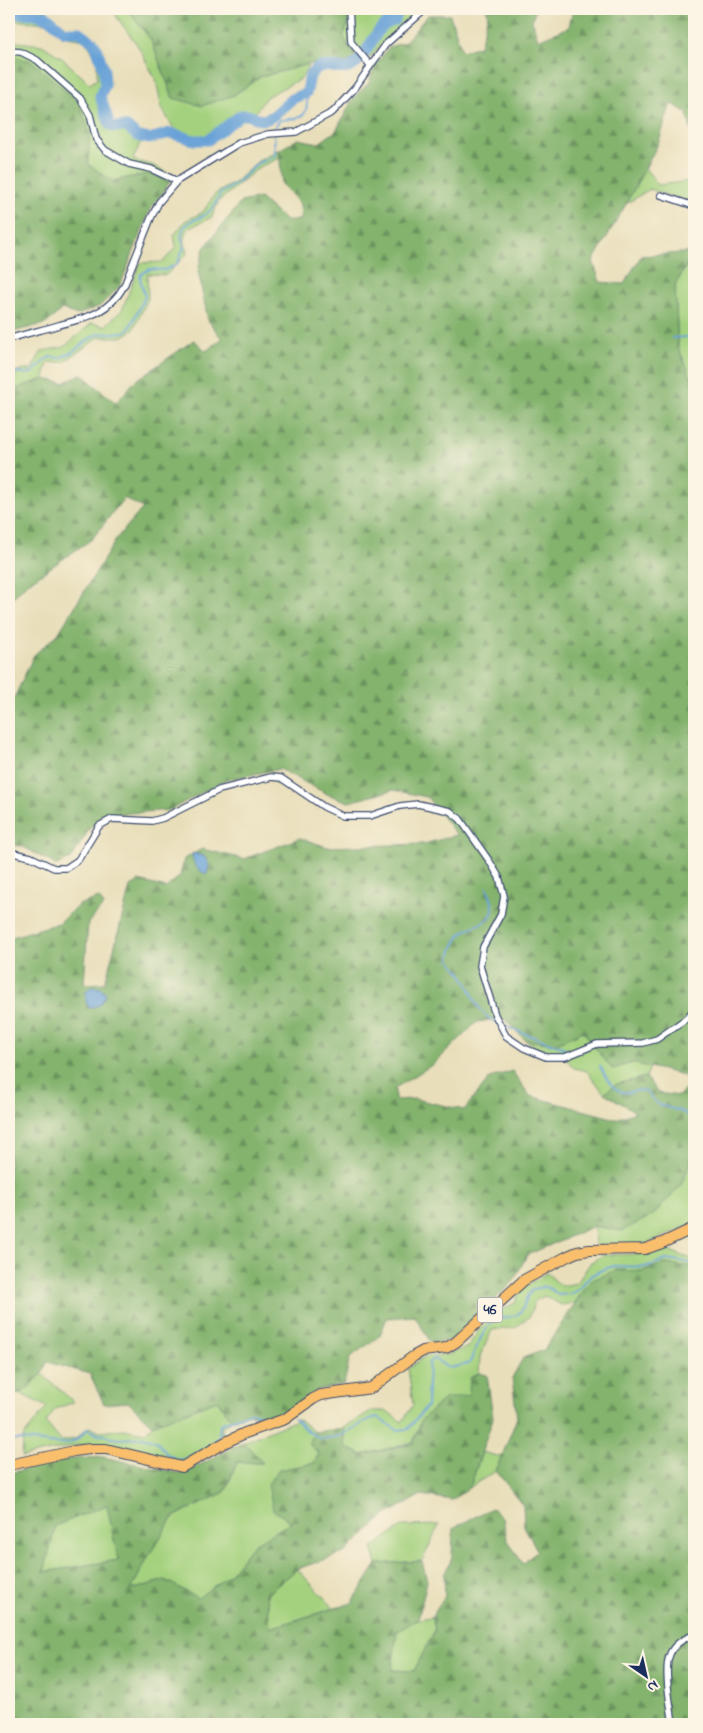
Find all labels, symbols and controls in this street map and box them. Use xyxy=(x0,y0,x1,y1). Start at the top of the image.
road number: 46 xyxy=(478,1298,502,1322)
north arrow xyxy=(620,1650,670,1700)
text: N xyxy=(643,1674,662,1697)

